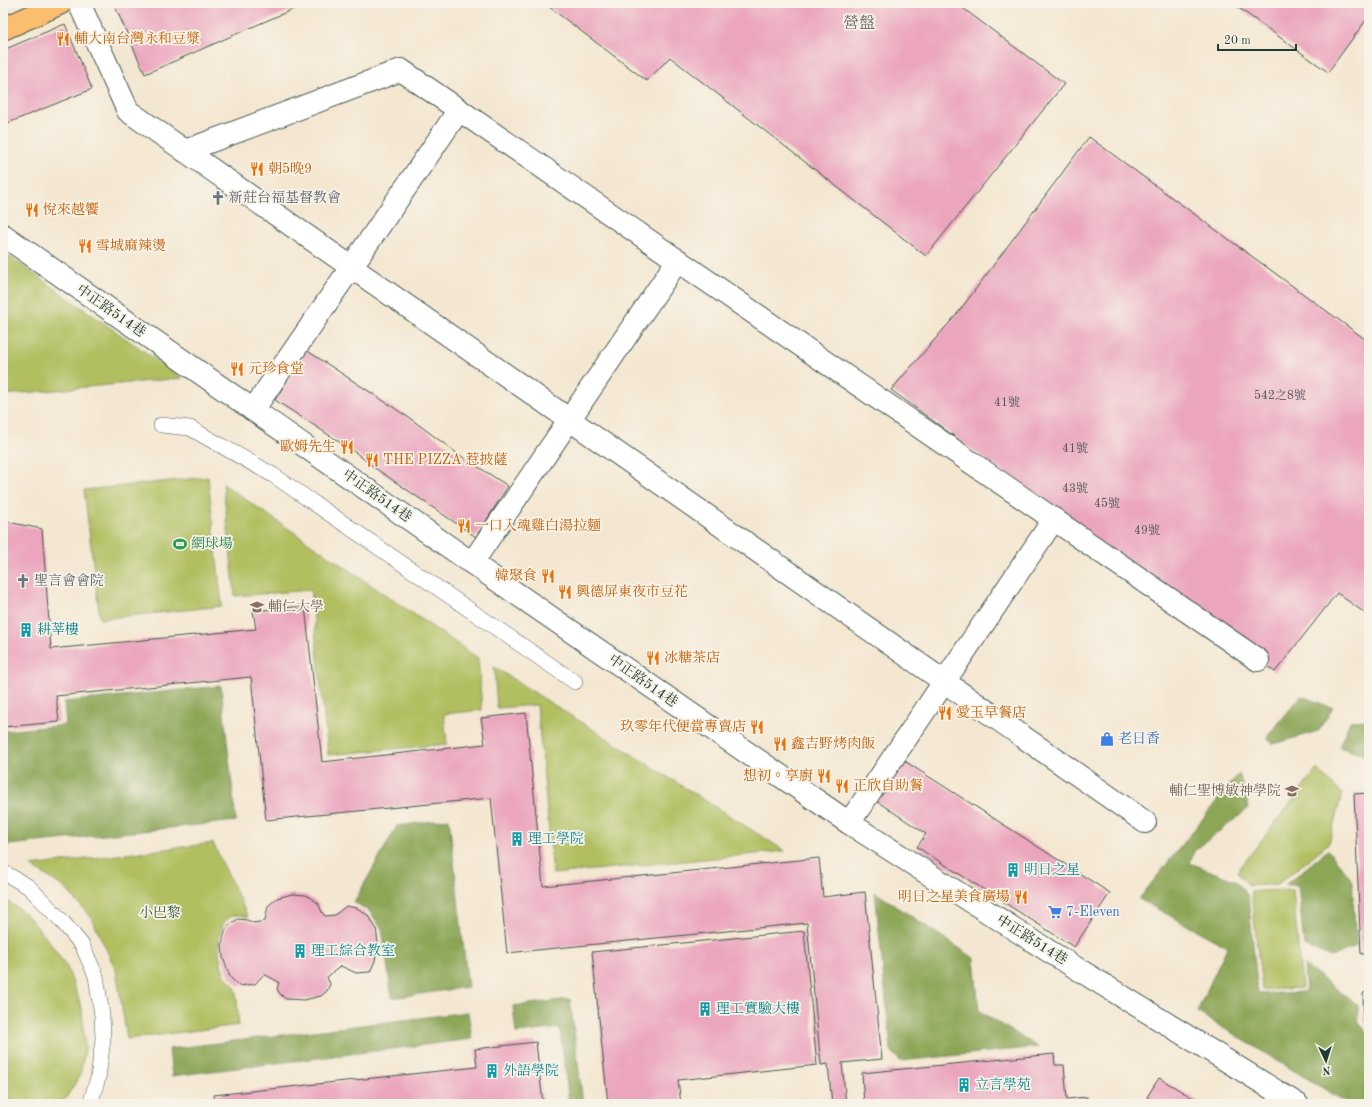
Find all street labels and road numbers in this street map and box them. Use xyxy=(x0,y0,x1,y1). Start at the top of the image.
street label: 中正路514巷 xyxy=(74,281,149,340)
street label: 中正路514巷 xyxy=(340,466,415,525)
street label: 中正路514巷 xyxy=(606,651,681,710)
street label: 中正路514巷 xyxy=(994,912,1070,967)

